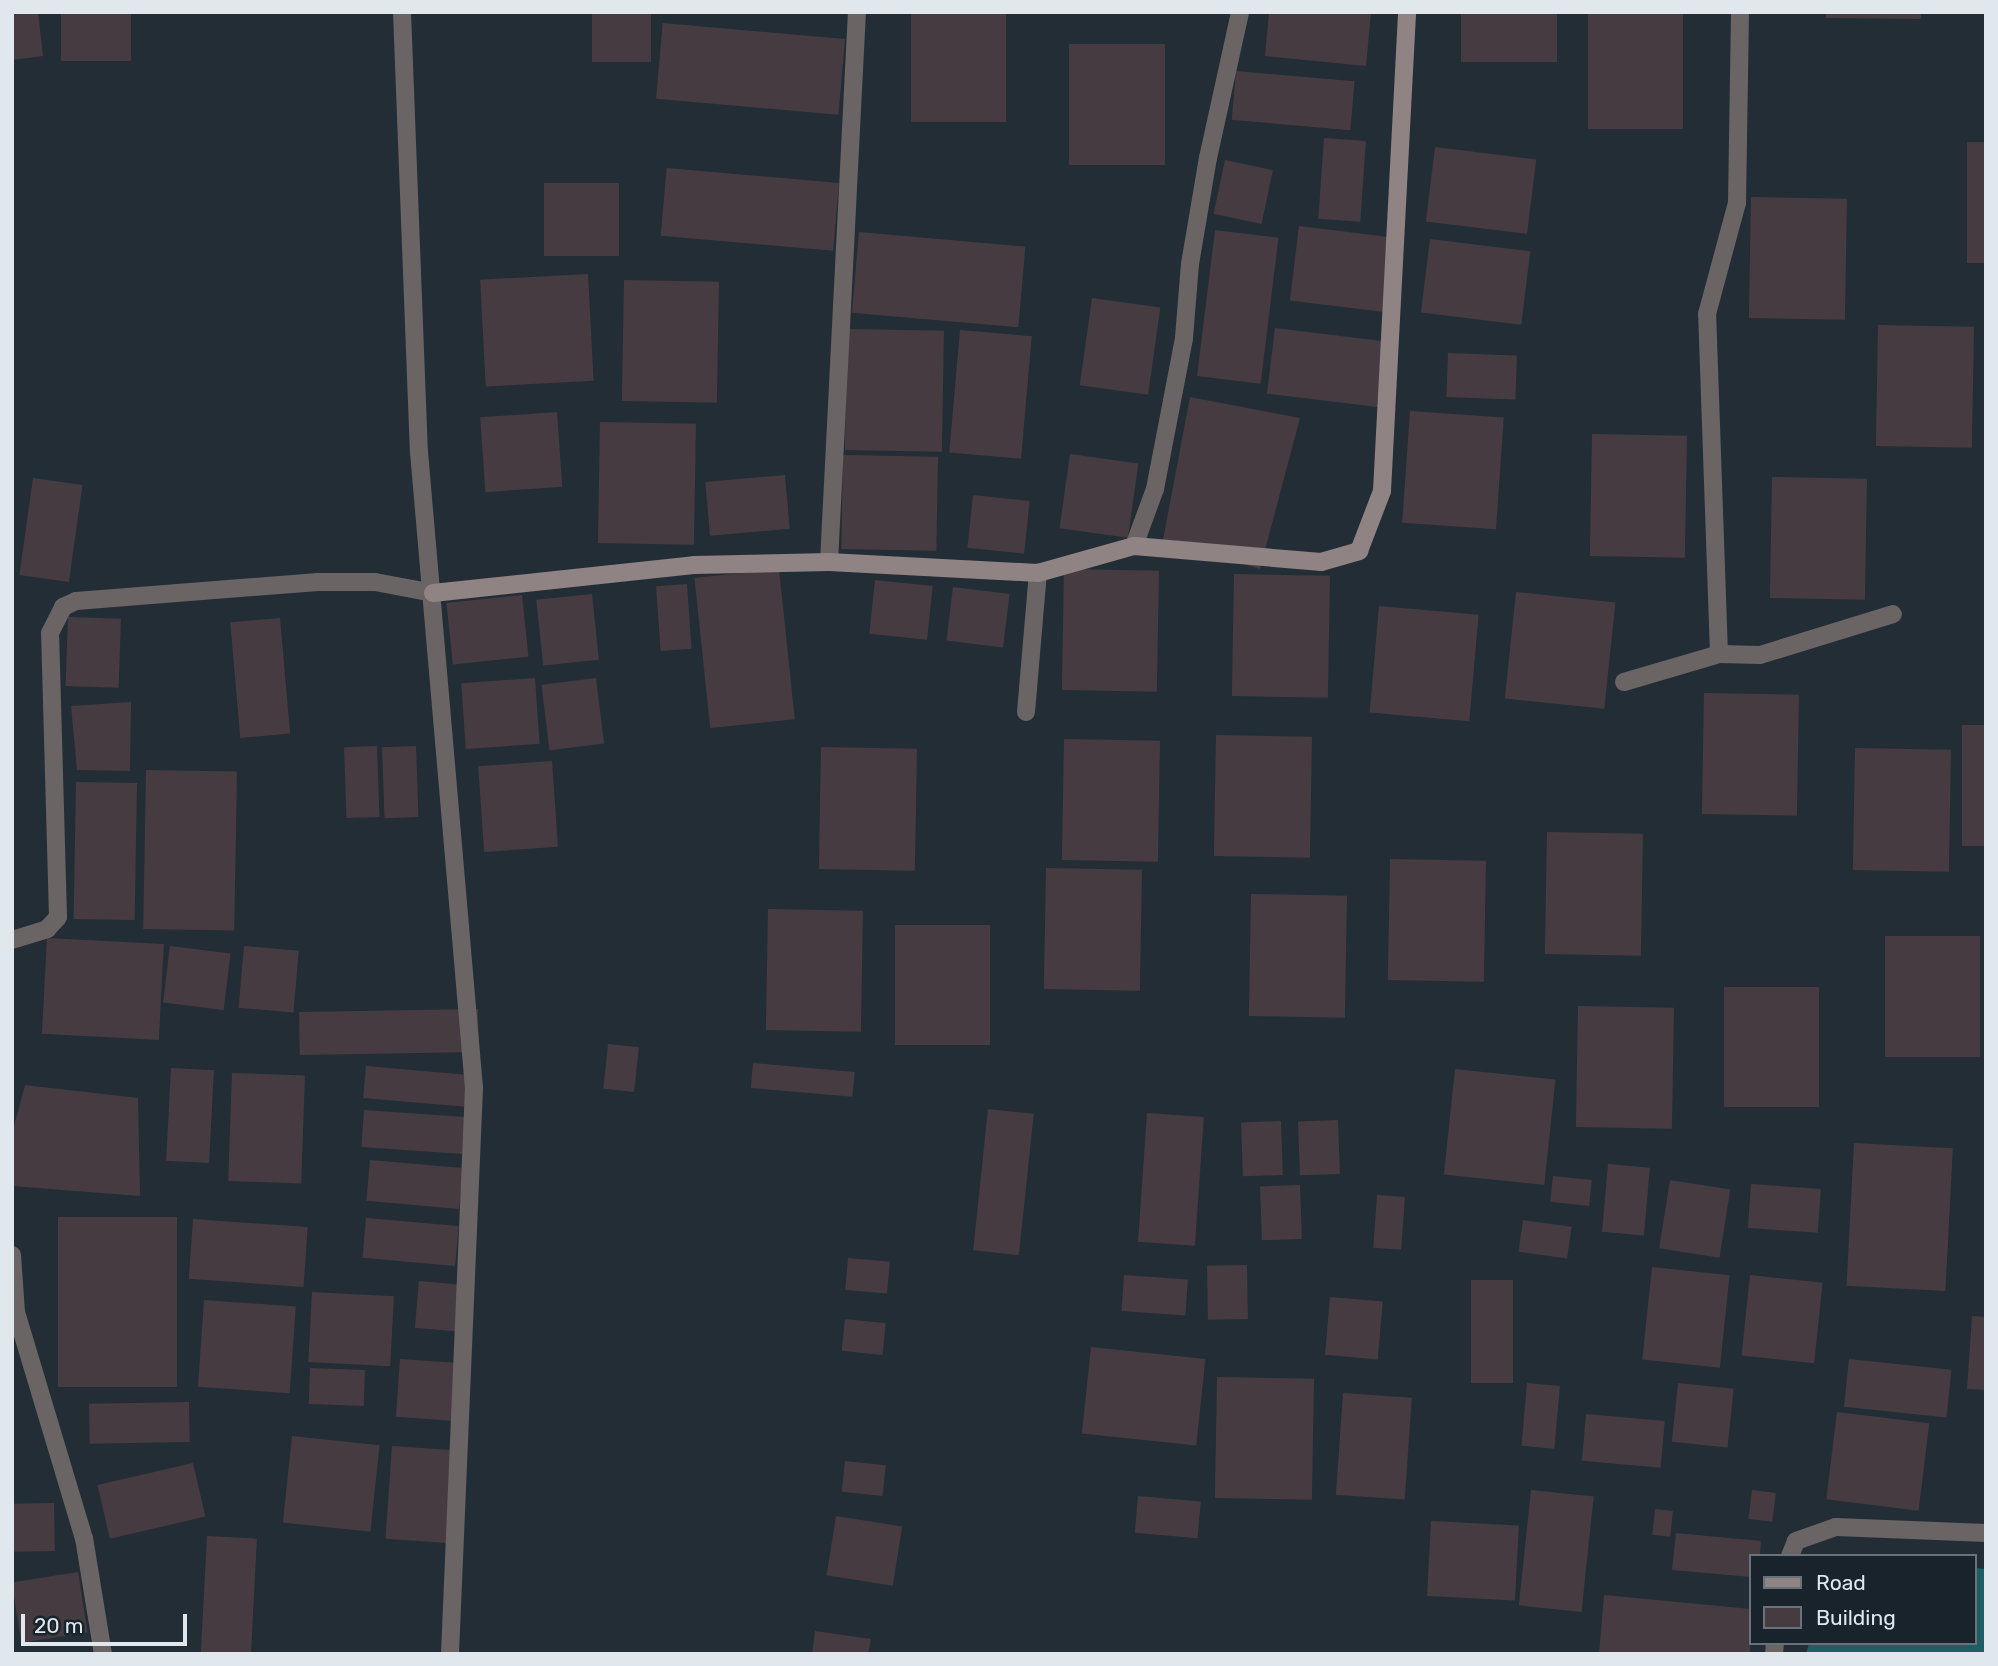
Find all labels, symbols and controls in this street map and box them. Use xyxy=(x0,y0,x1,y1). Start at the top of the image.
legend xyxy=(1750,1554,1977,1645)
text: Road xyxy=(1816,1570,1866,1595)
scale bar xyxy=(24,1600,191,1644)
text: Building xyxy=(1816,1605,1896,1630)
text: 20 m xyxy=(34,1613,83,1638)

